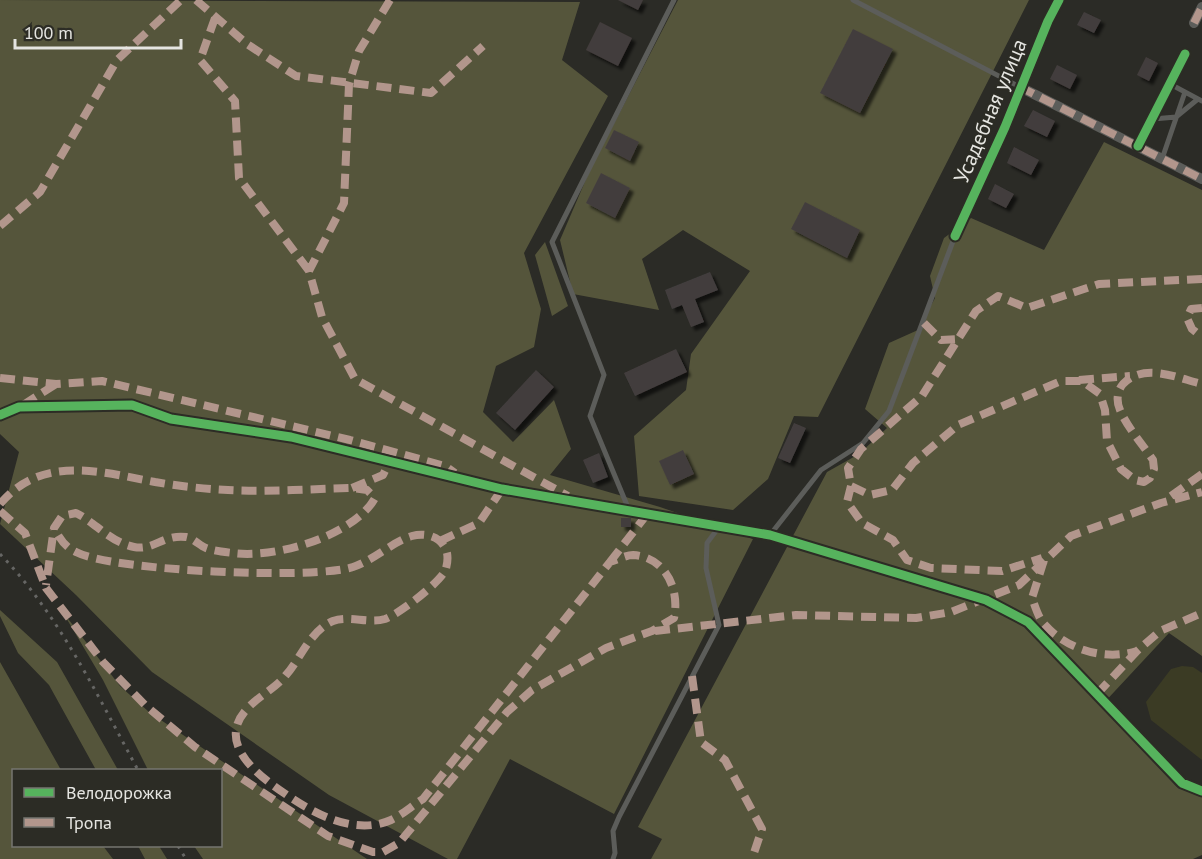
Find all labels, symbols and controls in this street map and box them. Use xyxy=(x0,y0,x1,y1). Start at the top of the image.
scale bar xyxy=(15,12,182,50)
text: 100 m xyxy=(24,21,73,44)
street label: Усадебная улица xyxy=(947,35,1033,187)
legend xyxy=(12,769,222,847)
text: Велодорожка xyxy=(66,781,172,804)
text: Тропа xyxy=(66,811,112,834)

